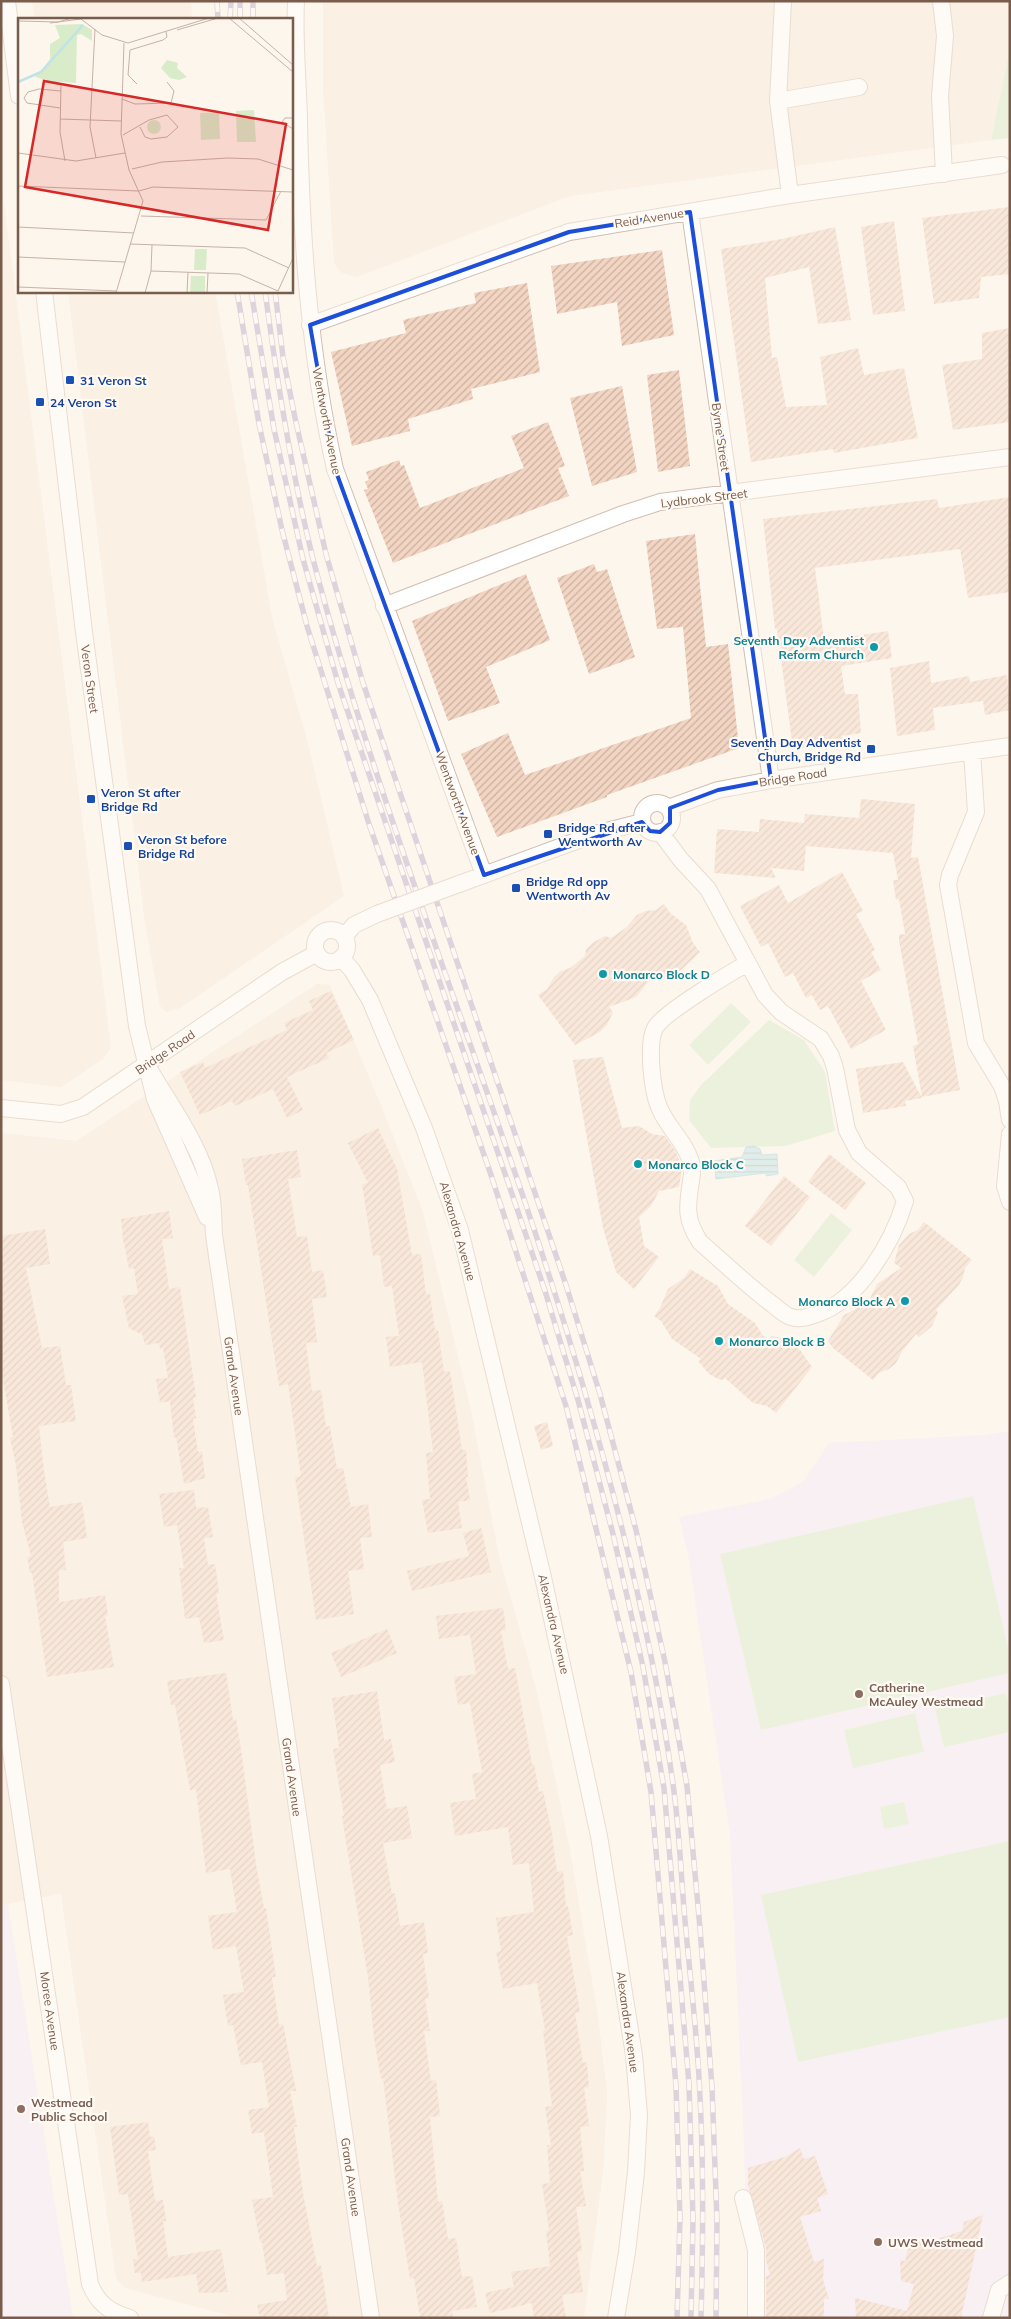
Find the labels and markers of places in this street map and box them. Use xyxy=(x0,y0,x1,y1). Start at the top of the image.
place label: 31 Veron St xyxy=(80,373,147,388)
marker: 31 Veron St xyxy=(64,374,76,386)
place label: 24 Veron St xyxy=(50,395,117,410)
marker: 24 Veron St xyxy=(34,396,46,408)
place label: Seventh Day Adventist Reform Church xyxy=(733,633,864,662)
marker: Seventh Day Adventist Reform Church xyxy=(868,641,880,653)
place label: Seventh Day Adventist Church, Bridge Rd xyxy=(730,735,861,764)
marker: Seventh Day Adventist Church, Bridge Rd xyxy=(865,743,877,755)
place label: Veron St after Bridge Rd xyxy=(100,785,181,814)
marker: Veron St after Bridge Rd xyxy=(85,793,97,805)
place label: Bridge Rd after Wentworth Av xyxy=(558,820,645,849)
marker: Bridge Rd after Wentworth Av xyxy=(542,828,554,840)
place label: Veron St before Bridge Rd xyxy=(137,832,227,861)
marker: Veron St before Bridge Rd xyxy=(122,840,134,852)
place label: Bridge Rd opp Wentworth Av xyxy=(526,874,611,903)
marker: Bridge Rd opp Wentworth Av xyxy=(510,882,522,894)
place label: Monarco Block D xyxy=(613,967,710,982)
marker: Monarco Block D xyxy=(597,968,609,980)
place label: Monarco Block C xyxy=(648,1157,744,1172)
marker: Monarco Block C xyxy=(632,1158,644,1170)
place label: Monarco Block A xyxy=(798,1294,895,1309)
marker: Monarco Block A xyxy=(899,1295,911,1307)
place label: Monarco Block B xyxy=(729,1334,825,1349)
marker: Monarco Block B xyxy=(713,1335,725,1347)
place label: Catherine McAuley Westmead xyxy=(869,1680,983,1709)
marker: Catherine McAuley Westmead xyxy=(853,1688,865,1700)
place label: Westmead Public School xyxy=(31,2095,107,2124)
marker: Westmead Public School xyxy=(15,2103,27,2115)
place label: UWS Westmead xyxy=(888,2235,983,2250)
marker: UWS Westmead xyxy=(872,2236,884,2248)

